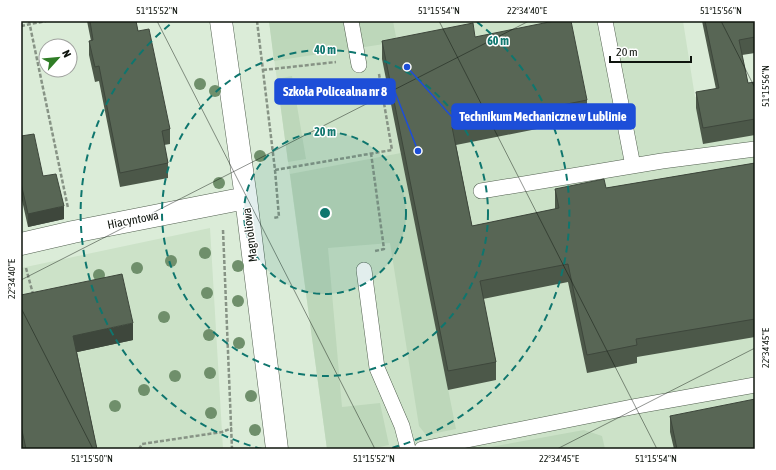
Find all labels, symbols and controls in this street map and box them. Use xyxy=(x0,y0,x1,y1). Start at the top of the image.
text: 51°15'52"N xyxy=(136,5,178,16)
text: 51°15'54"N xyxy=(418,5,460,16)
text: 22°34'40"E xyxy=(507,5,548,16)
text: 51°15'56"N xyxy=(700,5,742,16)
text: 60 m xyxy=(487,34,509,48)
north arrow xyxy=(38,38,78,78)
scale bar xyxy=(610,38,691,64)
text: 40 m xyxy=(313,43,336,57)
text: 20 m xyxy=(616,45,638,59)
text: N xyxy=(60,48,74,59)
text: 51°15'56"N xyxy=(760,65,771,107)
callout: Szkoła Policealna nr 8 xyxy=(275,79,395,104)
text: Szkoła Policealna nr 8 xyxy=(283,84,387,99)
callout: Technikum Mechaniczne w Lublinie xyxy=(452,104,635,129)
text: Technikum Mechaniczne w Lublinie xyxy=(459,109,627,124)
text: 20 m xyxy=(314,125,336,139)
centre of rings xyxy=(318,206,332,220)
street label: Magnoliowa xyxy=(240,207,260,263)
street label: Hiacyntowa xyxy=(106,208,160,232)
text: 22°34'40"E xyxy=(6,258,17,299)
text: 22°34'45"E xyxy=(760,327,771,368)
text: 51°15'50"N xyxy=(71,453,113,464)
text: 51°15'52"N xyxy=(353,453,395,464)
text: 22°34'45"E xyxy=(539,453,580,464)
text: 51°15'54"N xyxy=(635,453,677,464)

